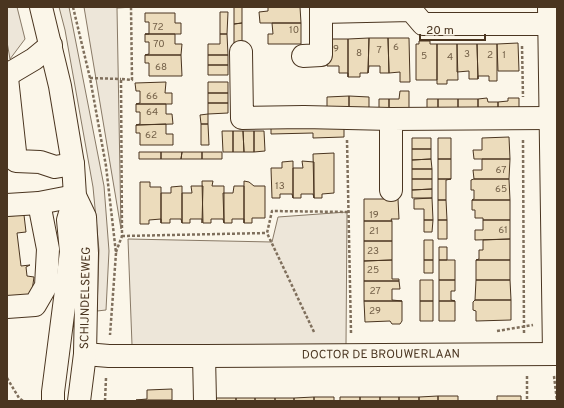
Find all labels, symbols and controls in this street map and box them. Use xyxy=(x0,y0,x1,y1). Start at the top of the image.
scale bar xyxy=(420,16,485,42)
house number: 72 xyxy=(152,21,164,34)
text: 20 m xyxy=(426,23,454,39)
house number: 10 xyxy=(289,24,299,37)
house number: 70 xyxy=(153,38,165,51)
house number: 6 xyxy=(393,41,399,54)
house number: 9 xyxy=(333,43,339,56)
house number: 7 xyxy=(376,44,382,57)
house number: 8 xyxy=(356,47,362,60)
house number: 3 xyxy=(464,48,470,61)
house number: 2 xyxy=(487,49,493,62)
house number: 1 xyxy=(502,49,506,62)
house number: 5 xyxy=(421,50,427,63)
house number: 4 xyxy=(447,51,453,64)
house number: 68 xyxy=(155,61,167,74)
house number: 66 xyxy=(146,90,158,103)
house number: 64 xyxy=(146,106,158,119)
house number: 62 xyxy=(145,129,157,142)
house number: 67 xyxy=(496,164,507,177)
house number: 13 xyxy=(275,180,285,193)
house number: 65 xyxy=(495,183,507,196)
house number: 19 xyxy=(369,209,379,222)
house number: 61 xyxy=(498,224,508,237)
house number: 21 xyxy=(369,225,379,238)
house number: 23 xyxy=(367,245,379,258)
street label: SCHIJNDELSEWEG xyxy=(77,247,95,349)
house number: 25 xyxy=(367,264,379,277)
house number: 27 xyxy=(369,285,381,298)
house number: 29 xyxy=(369,305,381,318)
street label: DOCTOR DE BROUWERLAAN xyxy=(302,347,460,363)

